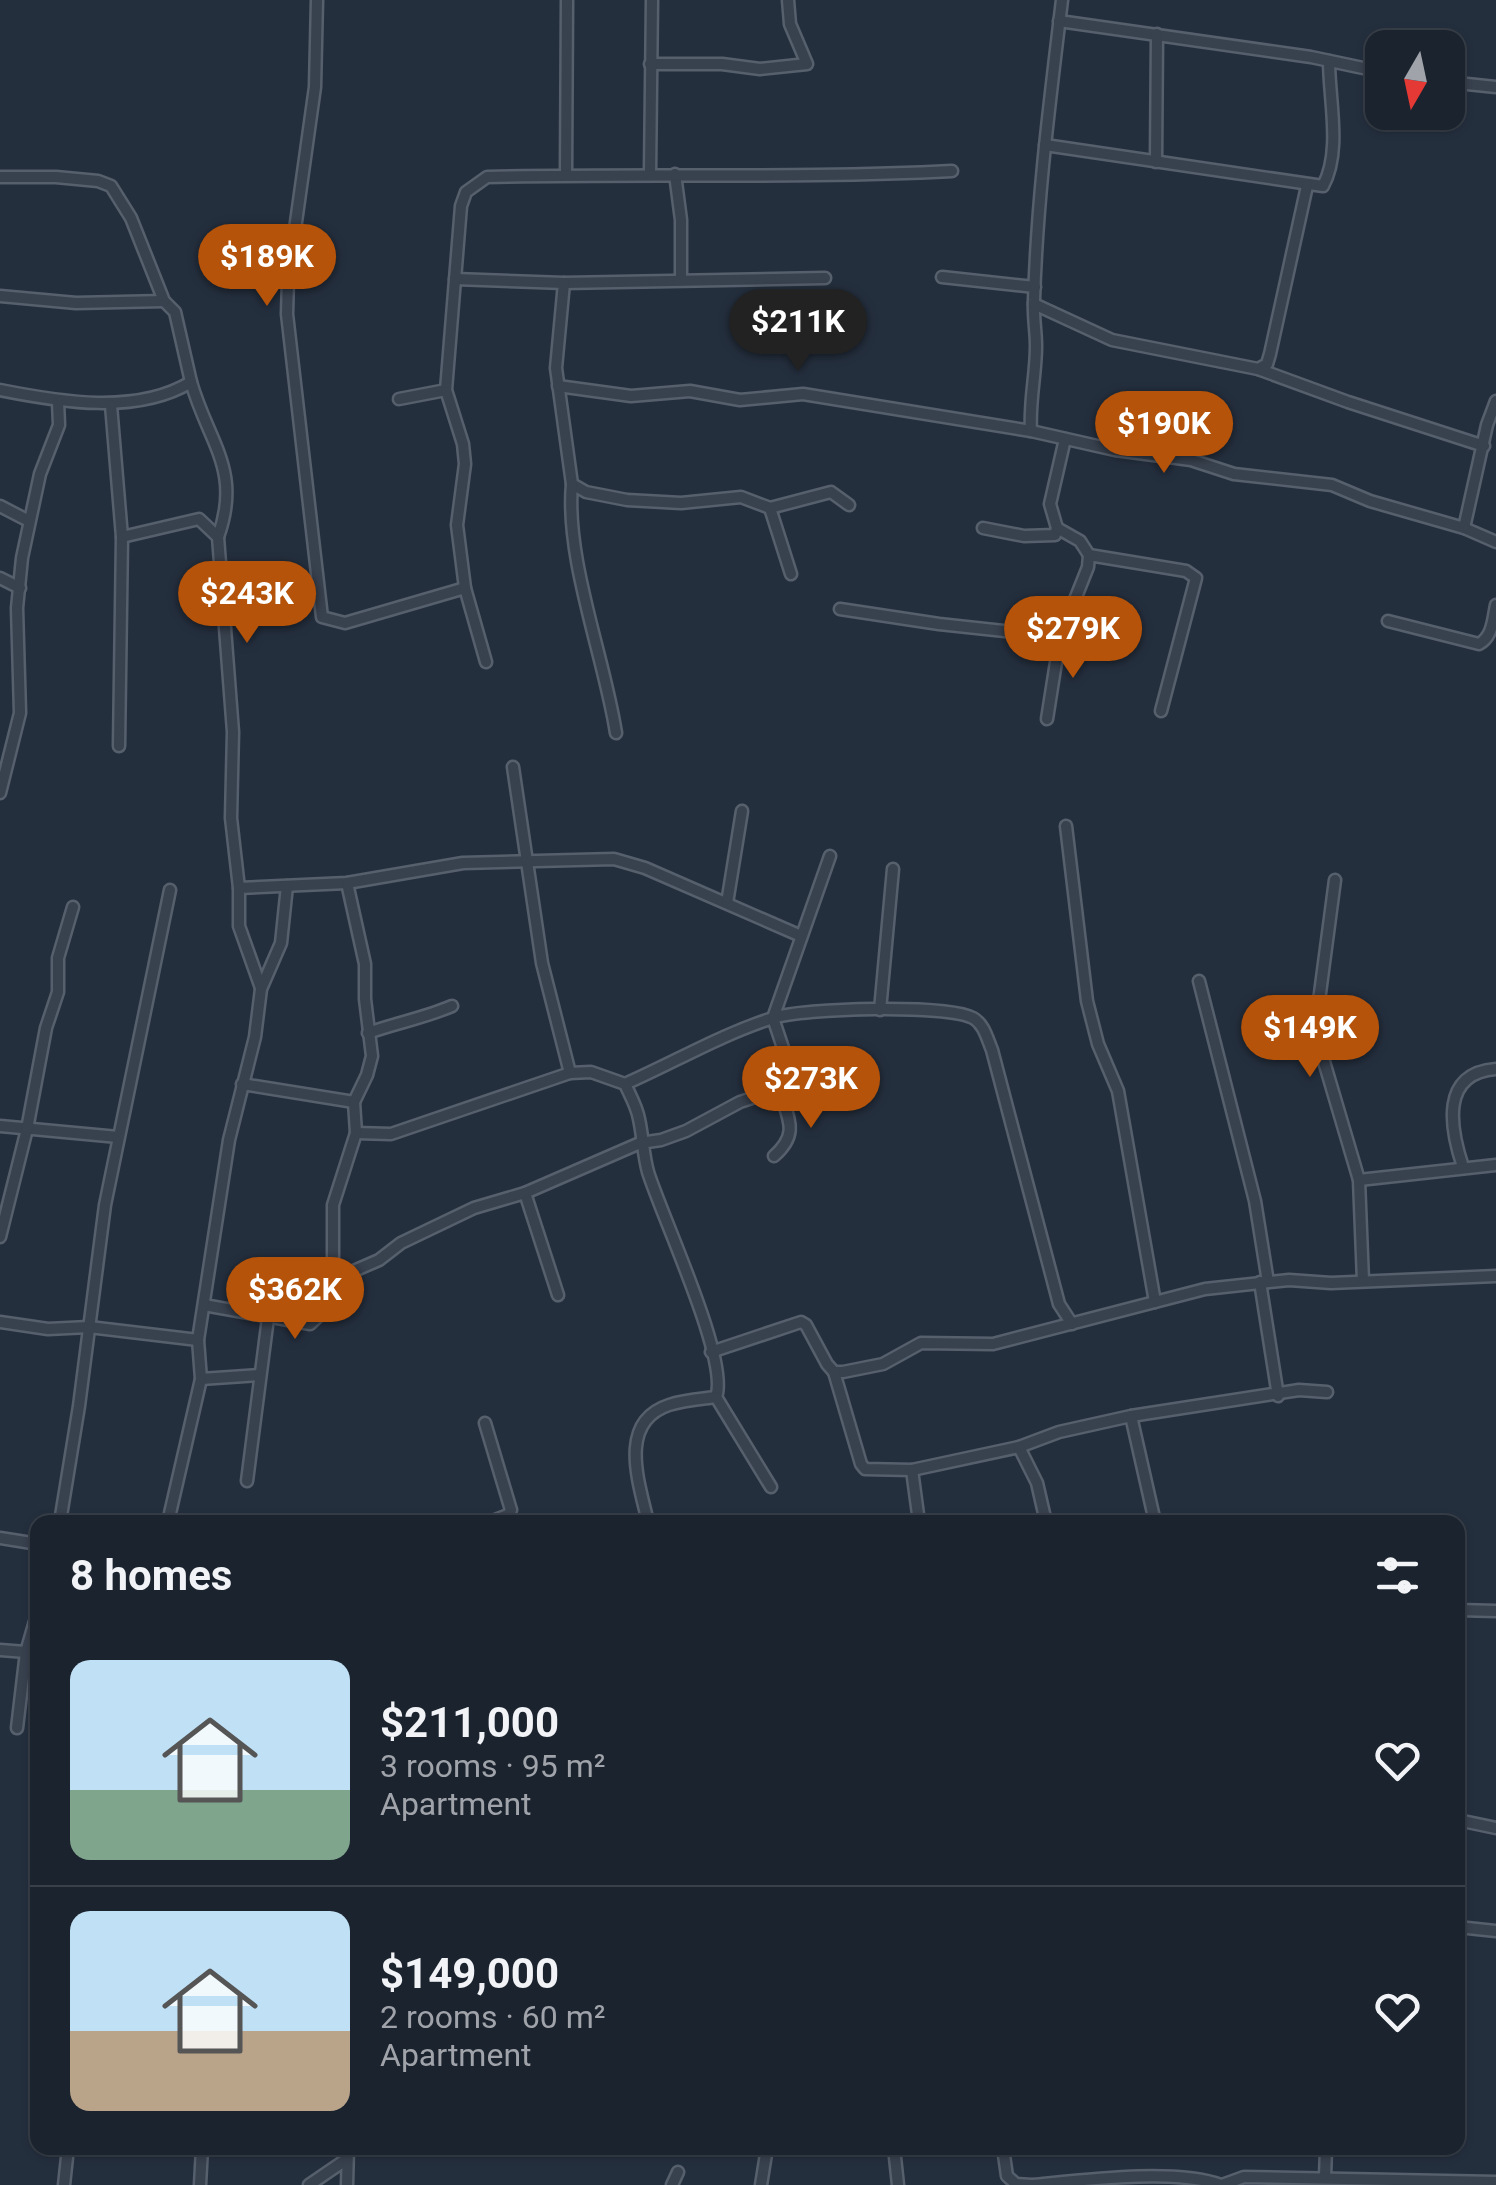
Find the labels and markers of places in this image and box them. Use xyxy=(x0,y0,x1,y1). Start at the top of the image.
pin: $189K xyxy=(197,224,337,309)
pin: $211K xyxy=(728,289,868,374)
pin: $190K xyxy=(1094,391,1234,476)
pin: $243K xyxy=(177,561,317,646)
pin: $279K xyxy=(1003,596,1143,681)
pin: $149K xyxy=(1240,995,1380,1080)
pin: $273K xyxy=(741,1046,881,1131)
pin: $362K xyxy=(225,1257,365,1342)

